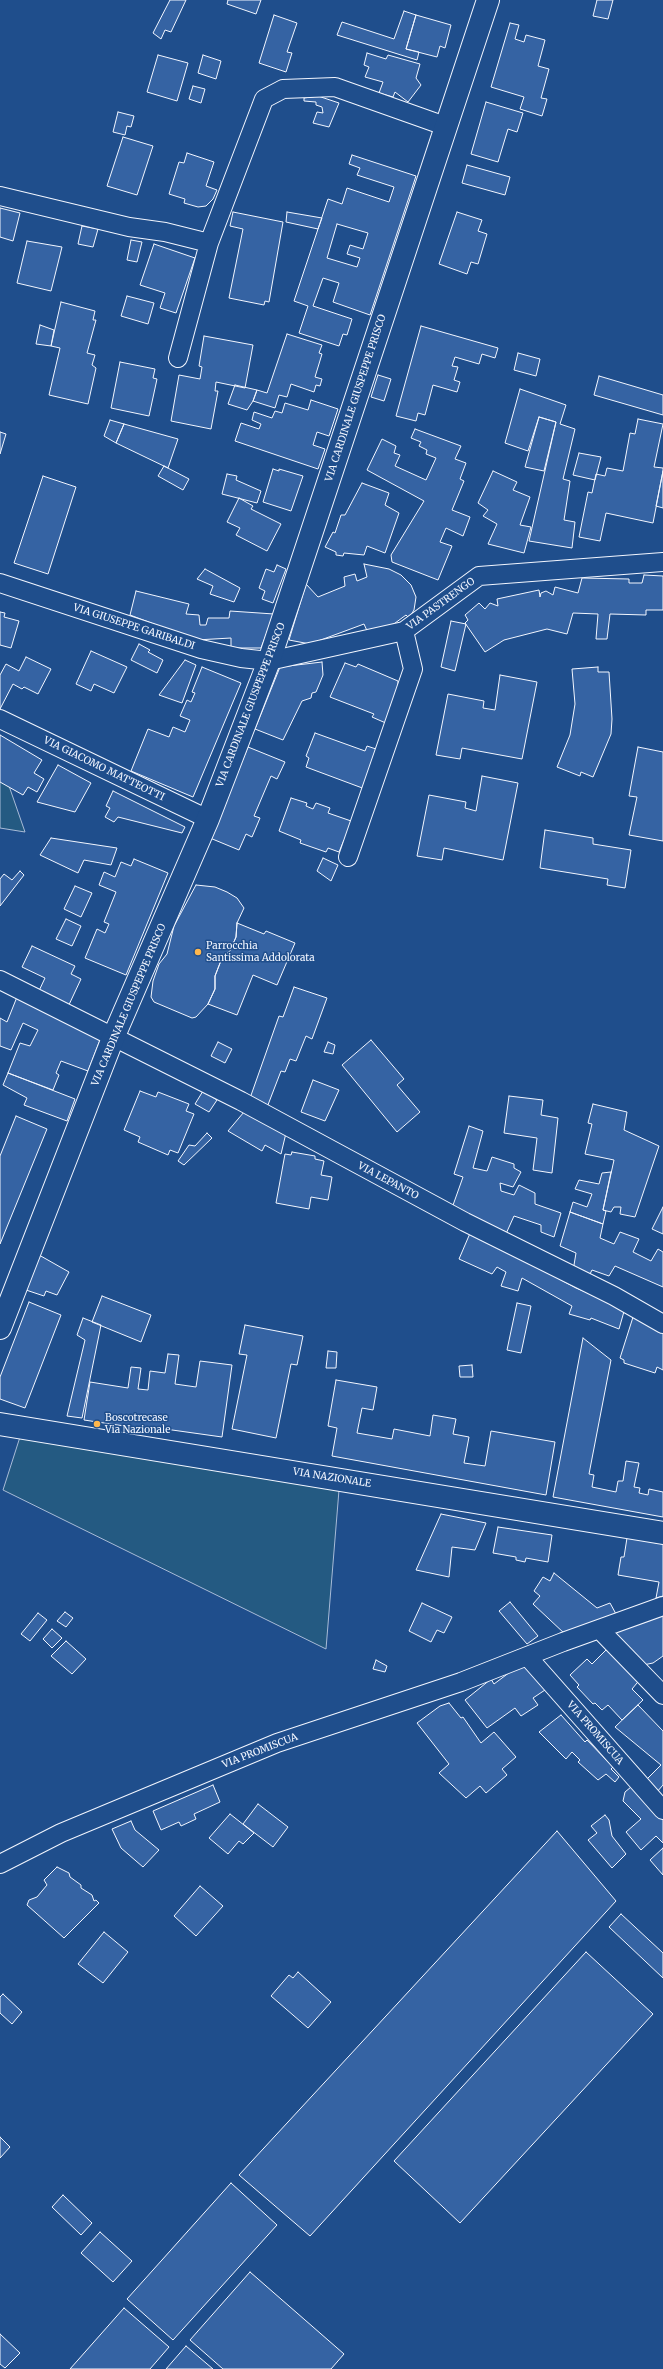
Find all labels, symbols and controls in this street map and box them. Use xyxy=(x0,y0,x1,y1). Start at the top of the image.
street label: VIA CARDINALE GIUSPEPPE PRISCO xyxy=(323,313,389,483)
street label: VIA PASTRENGO xyxy=(405,575,477,633)
street label: VIA GIUSEPPE GARIBALDI xyxy=(72,602,196,652)
street label: VIA CARDINALE GIUSPEPPE PRISCO xyxy=(214,621,288,789)
street label: VIA GIACOMO MATTEOTTI xyxy=(41,734,167,804)
street label: VIA CARDINALE GIUSPEPPE PRISCO xyxy=(89,922,169,1088)
place label: Parrocchia Santissima Addolorata xyxy=(206,940,315,964)
marker: Parrocchia Santissima Addolorata xyxy=(193,947,203,957)
street label: VIA LEPANTO xyxy=(355,1160,421,1202)
place label: Boscotrecase Via Nazionale xyxy=(105,1412,170,1436)
marker: Boscotrecase Via Nazionale xyxy=(92,1419,102,1429)
street label: VIA NAZIONALE xyxy=(292,1466,372,1490)
street label: VIA PROMISCUA xyxy=(564,1699,626,1767)
street label: VIA PROMISCUA xyxy=(220,1731,300,1771)

